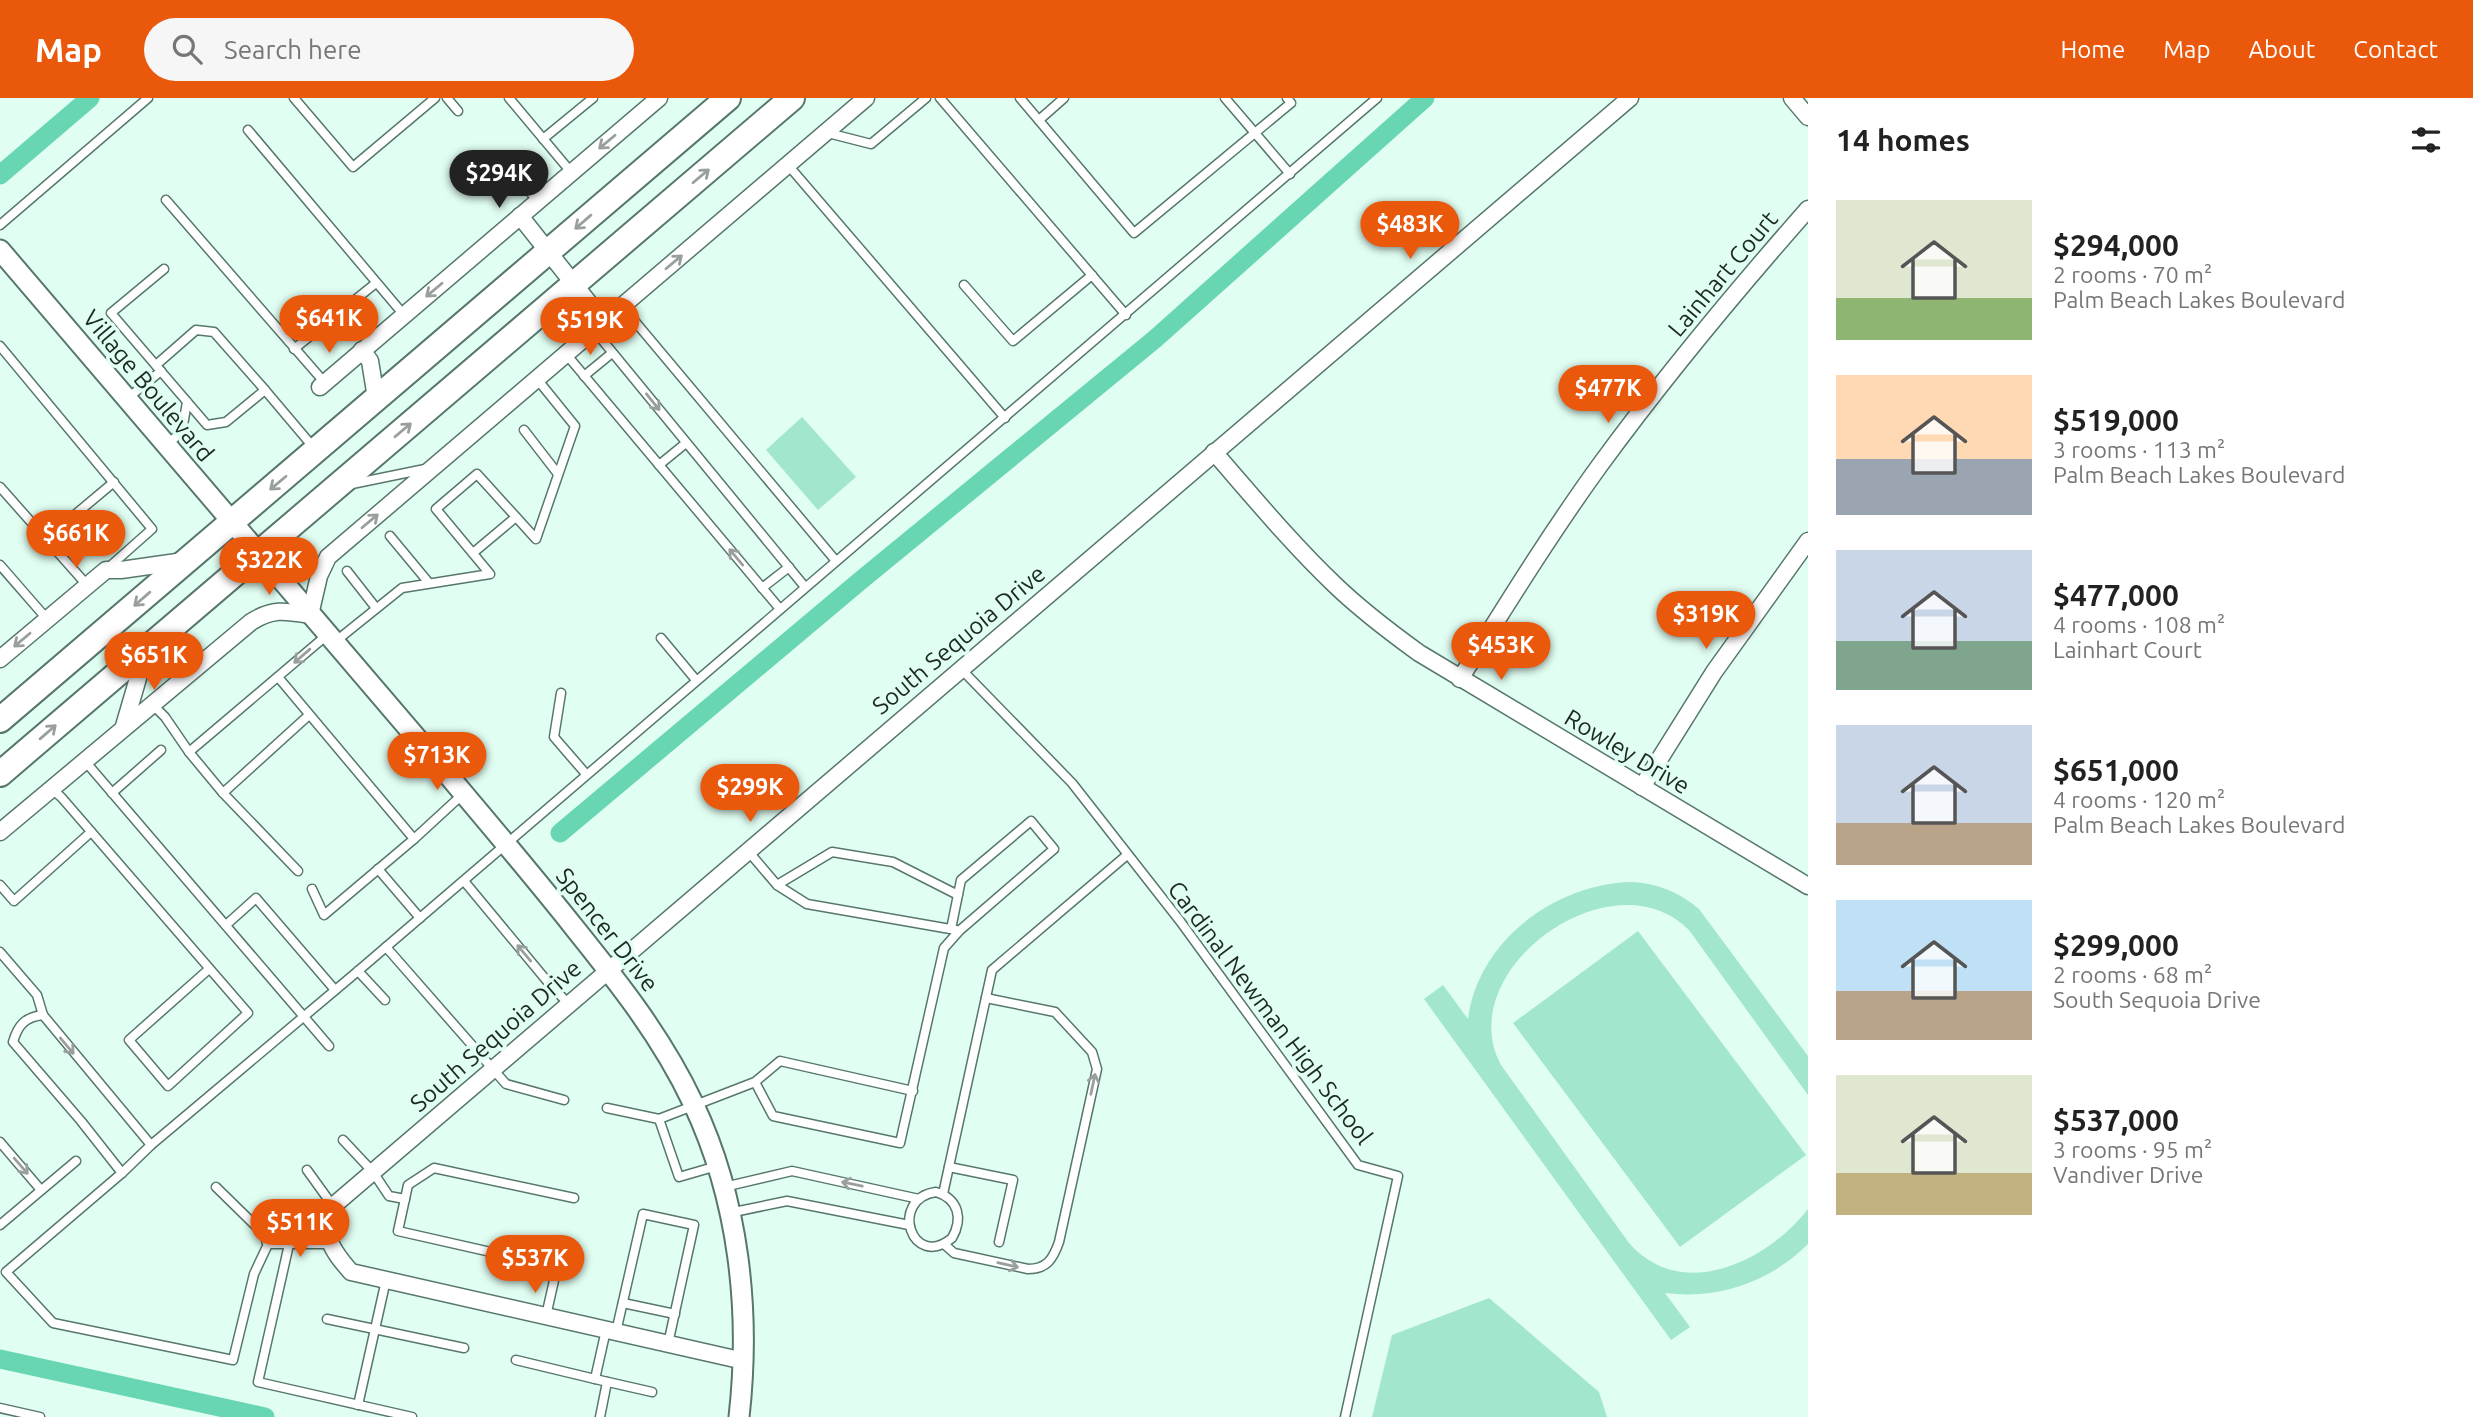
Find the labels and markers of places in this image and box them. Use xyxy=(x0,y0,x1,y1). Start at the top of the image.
pin: $294K xyxy=(450,150,548,210)
pin: $483K xyxy=(1361,202,1459,261)
pin: $641K xyxy=(280,296,378,355)
pin: $519K xyxy=(541,298,639,357)
pin: $477K xyxy=(1559,366,1657,425)
pin: $661K xyxy=(27,510,125,570)
pin: $322K xyxy=(220,538,318,597)
pin: $319K xyxy=(1657,592,1755,651)
pin: $453K xyxy=(1452,622,1550,682)
pin: $651K xyxy=(105,632,203,692)
pin: $713K xyxy=(388,732,486,792)
pin: $299K xyxy=(701,764,799,824)
pin: $511K xyxy=(251,1200,349,1259)
pin: $537K xyxy=(486,1236,584,1295)

